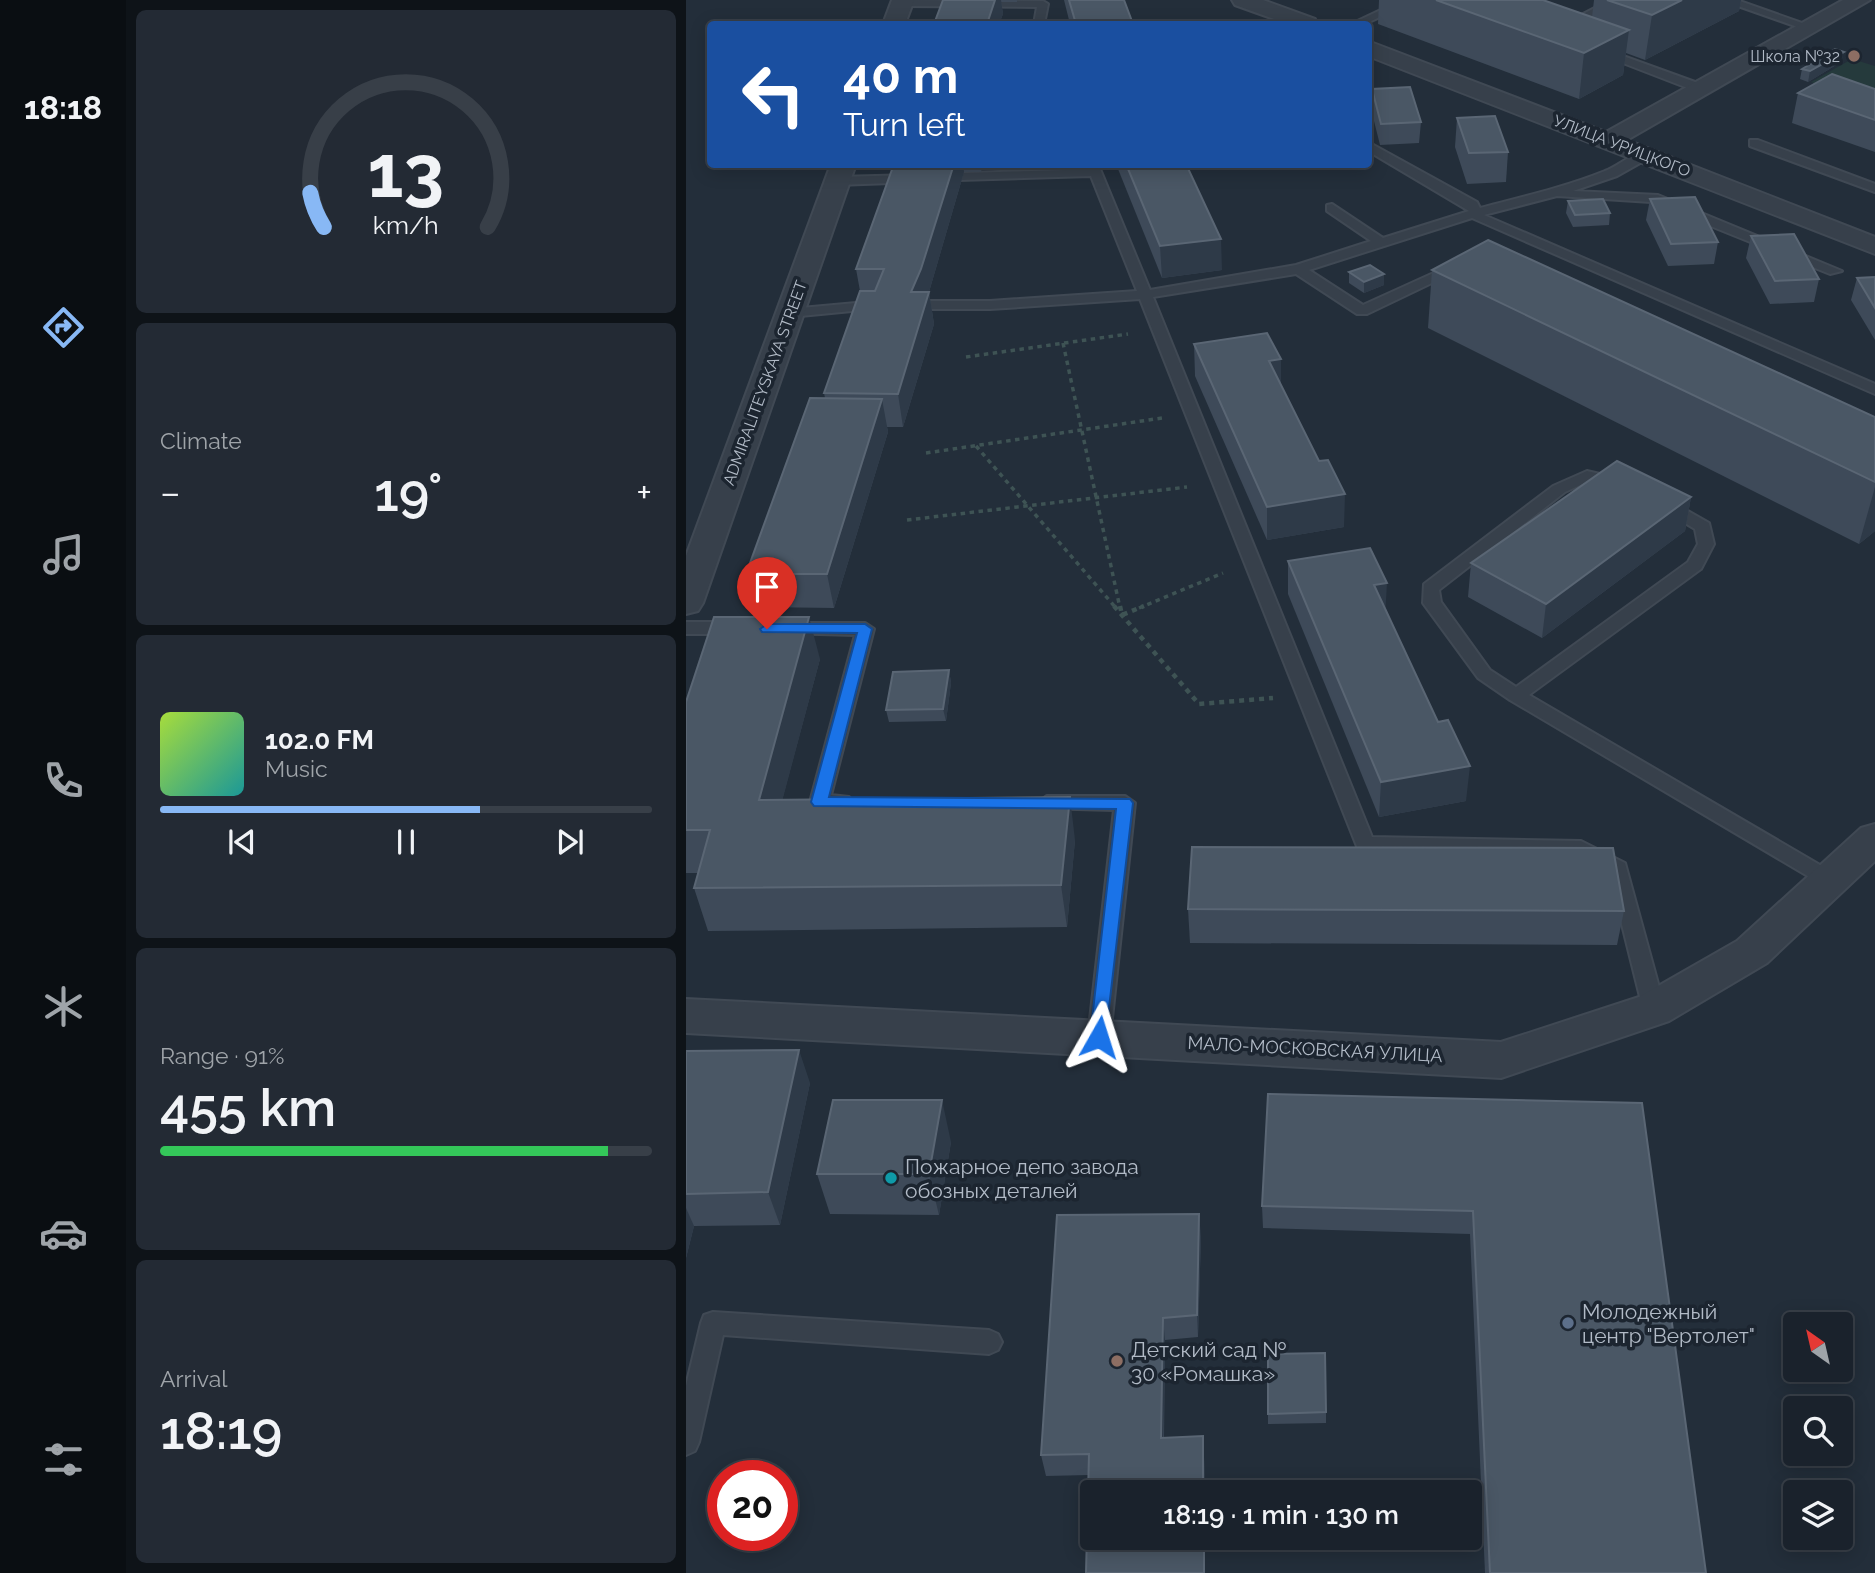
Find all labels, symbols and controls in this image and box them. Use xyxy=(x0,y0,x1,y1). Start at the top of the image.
text: 40 m xyxy=(843,47,958,104)
place label: Школа №32 xyxy=(1750,47,1840,66)
marker: Школа №32 xyxy=(1846,48,1862,64)
icon: left xyxy=(728,49,819,140)
text: 18:18 xyxy=(24,89,102,126)
text: Turn left xyxy=(843,106,965,143)
street label: УЛИЦА УРИЦКОГО xyxy=(1551,111,1693,181)
text: 13 xyxy=(368,130,444,215)
text: km/h xyxy=(373,210,439,240)
street label: ADMIRALITEYSKAYA STREET xyxy=(719,278,811,488)
icon: directions xyxy=(39,303,88,352)
text: Climate xyxy=(160,427,242,454)
text: 19° xyxy=(374,462,442,523)
text: − xyxy=(160,470,180,515)
text: + xyxy=(636,470,652,515)
icon: music xyxy=(39,530,88,579)
pin xyxy=(737,557,797,629)
icon: arrive xyxy=(748,568,786,606)
text: 102.0 FM xyxy=(265,725,374,755)
text: Music xyxy=(265,755,328,782)
icon: phone xyxy=(39,756,88,805)
icon: previous xyxy=(223,823,261,861)
icon: pause xyxy=(387,823,425,861)
icon: next xyxy=(551,823,589,861)
icon: climate xyxy=(39,982,88,1031)
position arrow xyxy=(1062,1000,1136,1074)
street label: МАЛО-МОСКОВСКАЯ УЛИЦА xyxy=(1187,1032,1443,1066)
text: Range · 91% xyxy=(160,1042,284,1069)
text: 455 km xyxy=(160,1077,336,1138)
place label: Пожарное депо завода обозных деталей xyxy=(905,1154,1139,1203)
marker: Пожарное депо завода обозных деталей xyxy=(883,1170,899,1186)
icon: car xyxy=(39,1209,88,1258)
place label: Молодежный центр "Вертолет" xyxy=(1582,1299,1755,1348)
north arrow xyxy=(1783,1312,1853,1382)
map controls xyxy=(1783,1312,1853,1550)
marker: Молодежный центр "Вертолет" xyxy=(1560,1315,1576,1331)
place label: Детский сад № 30 «Ромашка» xyxy=(1131,1337,1286,1386)
marker: Детский сад № 30 «Ромашка» xyxy=(1109,1353,1125,1369)
text: Arrival xyxy=(160,1365,227,1392)
button: search xyxy=(1783,1396,1853,1466)
text: 18:19 xyxy=(160,1400,282,1461)
icon: filters xyxy=(39,1435,88,1484)
speed limit sign: 20 xyxy=(707,1460,798,1551)
button: layers xyxy=(1783,1480,1853,1550)
text: 18:19 · 1 min · 130 m xyxy=(1163,1500,1399,1530)

